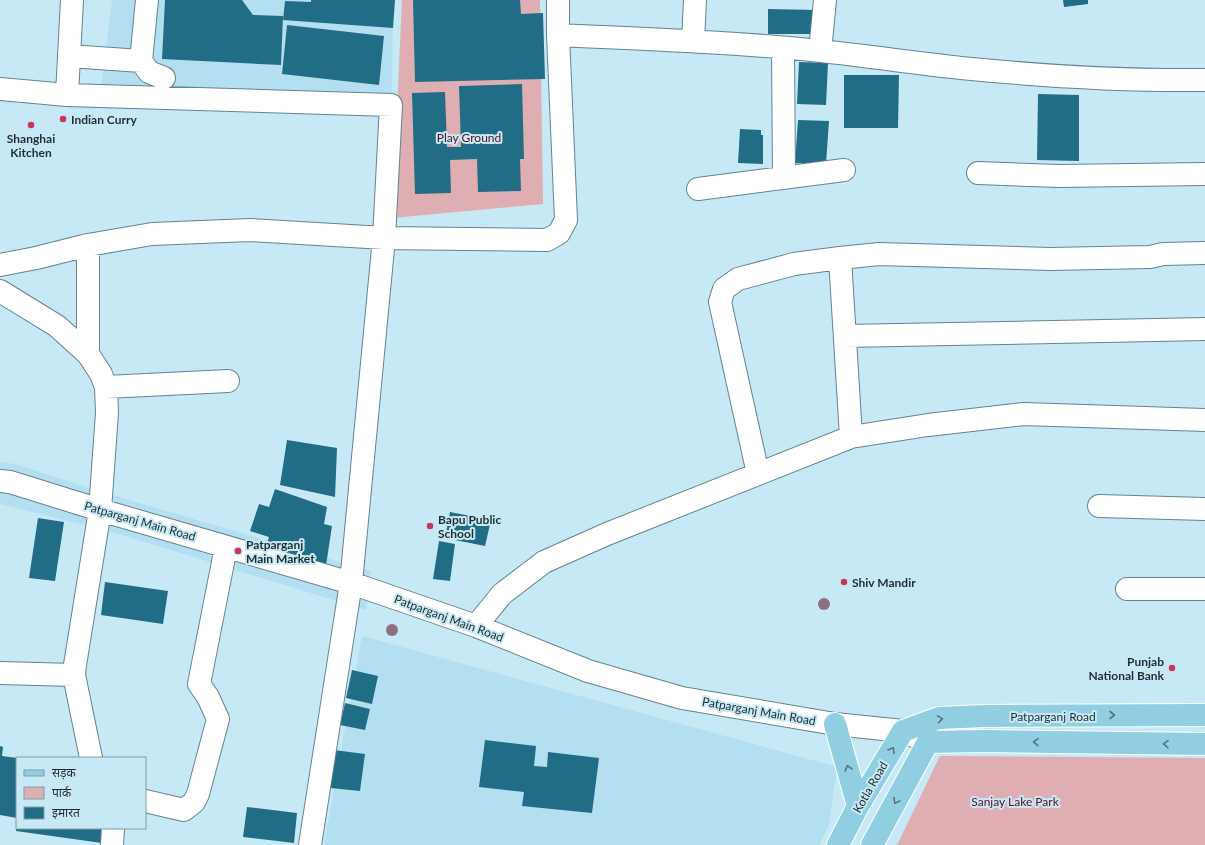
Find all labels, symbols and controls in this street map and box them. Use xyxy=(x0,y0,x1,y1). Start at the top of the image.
place label: Indian Curry xyxy=(71,112,137,127)
marker: Indian Curry xyxy=(58,114,68,124)
marker: Shanghai Kitchen xyxy=(26,120,36,130)
park label: Play Ground xyxy=(437,130,501,145)
place label: Shanghai Kitchen xyxy=(7,131,55,160)
street label: Patparganj Main Road xyxy=(83,498,197,544)
place label: Bapu Public School xyxy=(438,512,501,541)
marker: Bapu Public School xyxy=(425,521,435,531)
place label: Patparganj Main Market xyxy=(246,537,315,566)
marker: Patparganj Main Market xyxy=(233,546,243,556)
place label: Shiv Mandir xyxy=(852,575,916,590)
marker: Shiv Mandir xyxy=(839,577,849,587)
street label: Patparganj Main Road xyxy=(392,591,506,645)
place label: Punjab National Bank xyxy=(1088,654,1165,683)
marker: Punjab National Bank xyxy=(1167,663,1177,673)
street label: Patparganj Main Road xyxy=(701,694,817,728)
street label: Patparganj Road xyxy=(1010,709,1096,724)
one-way arrow xyxy=(1109,711,1115,719)
one-way arrow xyxy=(937,715,943,724)
one-way arrow xyxy=(1033,738,1039,746)
one-way arrow xyxy=(1163,740,1169,748)
one-way arrow xyxy=(887,747,894,754)
legend xyxy=(16,757,146,829)
street label: Kotla Road xyxy=(849,759,891,815)
text: सड़क xyxy=(52,765,77,780)
one-way arrow xyxy=(844,765,852,771)
text: पार्क xyxy=(52,785,72,800)
park label: Sanjay Lake Park xyxy=(971,794,1060,809)
one-way arrow xyxy=(893,797,901,804)
text: इमारत xyxy=(52,805,81,820)

